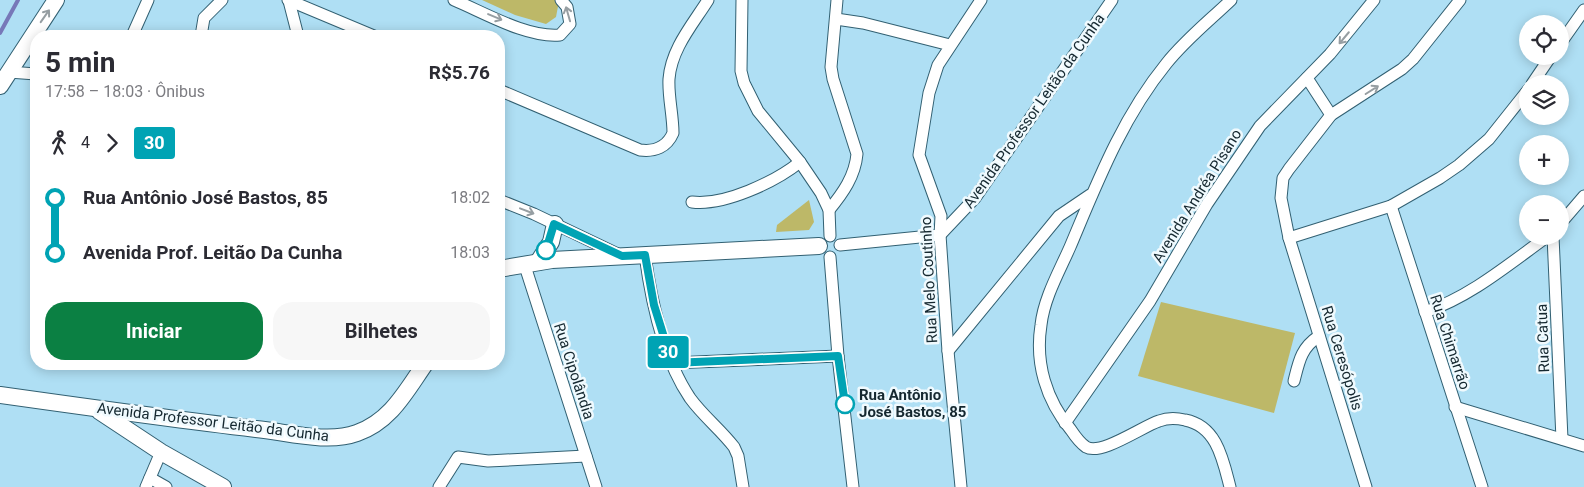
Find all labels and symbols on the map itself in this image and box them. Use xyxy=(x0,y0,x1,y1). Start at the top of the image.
one-way arrow xyxy=(563,6,573,22)
one-way arrow xyxy=(40,9,50,23)
street label: Avenida Professor Leitão da Cunha xyxy=(960,10,1108,212)
one-way arrow xyxy=(487,13,502,22)
one-way arrow xyxy=(1338,32,1349,45)
one-way arrow xyxy=(1365,84,1379,94)
street label: Avenida Andréa Pisano xyxy=(1149,126,1245,266)
one-way arrow xyxy=(519,207,534,216)
street label: Rua Melo Coutinho xyxy=(917,216,941,344)
unlabelled marker xyxy=(536,240,556,260)
street label: Rua Chimarrão xyxy=(1426,292,1474,392)
street label: Rua Catua xyxy=(1533,303,1553,373)
street label: Rua Ceresópolis xyxy=(1318,304,1366,412)
street label: Rua Cipolândia xyxy=(550,321,598,421)
line badge: 30 xyxy=(646,336,690,368)
place label: Rua Antônio José Bastos, 85 xyxy=(859,386,966,421)
marker: Rua Antônio José Bastos, 85 xyxy=(835,394,855,414)
street label: Avenida Professor Leitão da Cunha xyxy=(96,399,330,445)

